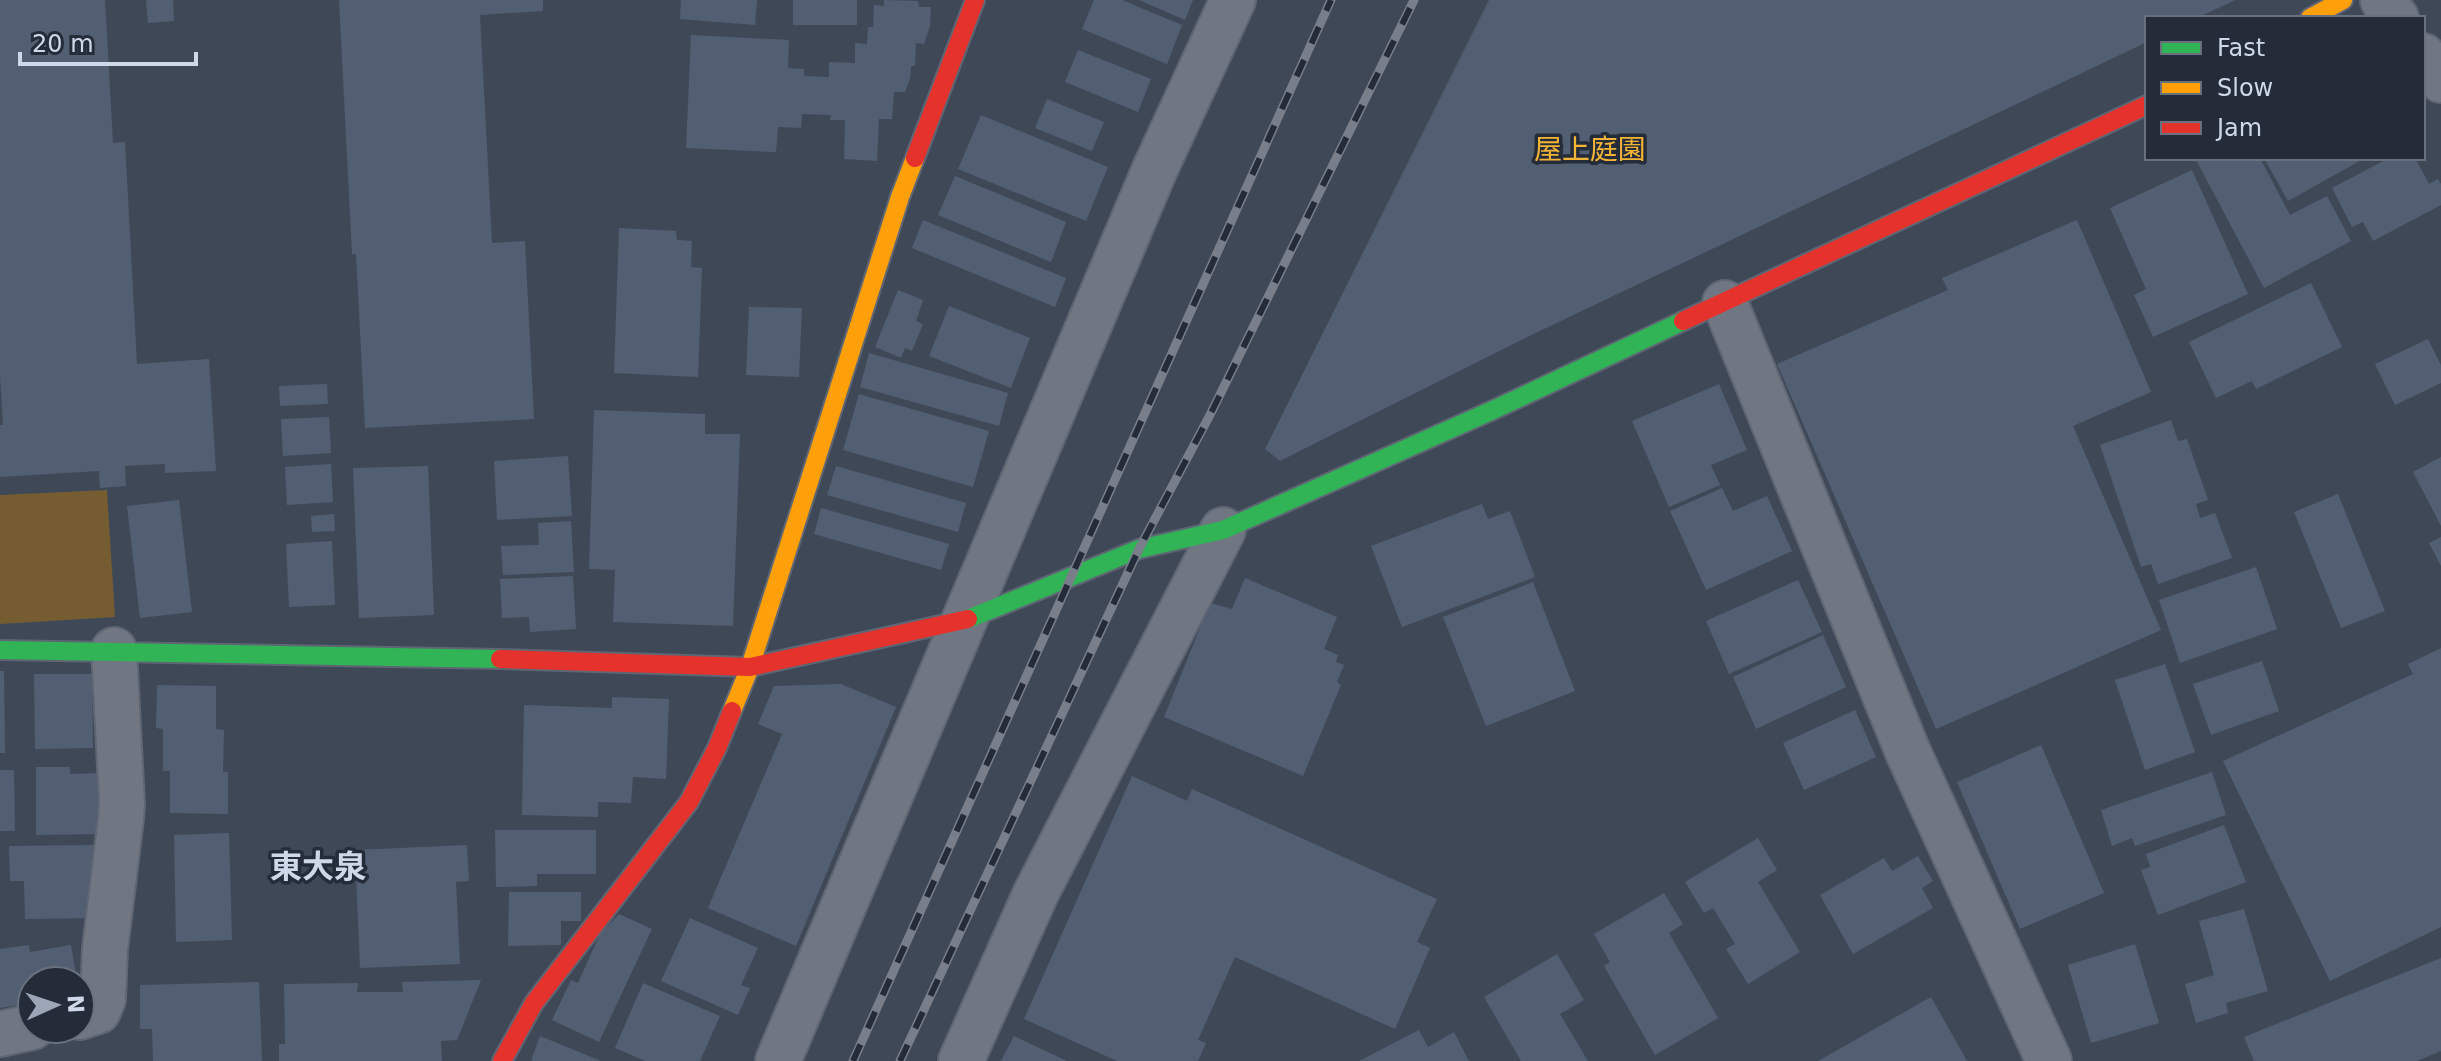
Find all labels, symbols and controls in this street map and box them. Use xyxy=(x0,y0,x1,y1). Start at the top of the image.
scale bar xyxy=(20,16,196,66)
legend xyxy=(2145,16,2425,160)
text: 20 m xyxy=(32,30,94,58)
text: Fast xyxy=(2217,34,2265,62)
text: Slow xyxy=(2217,74,2273,102)
text: Jam xyxy=(2215,114,2262,142)
park label: 屋上庭園 xyxy=(1534,133,1646,166)
district label: 東大泉 xyxy=(270,848,366,886)
north arrow xyxy=(16,965,96,1045)
text: N xyxy=(63,994,88,1014)

